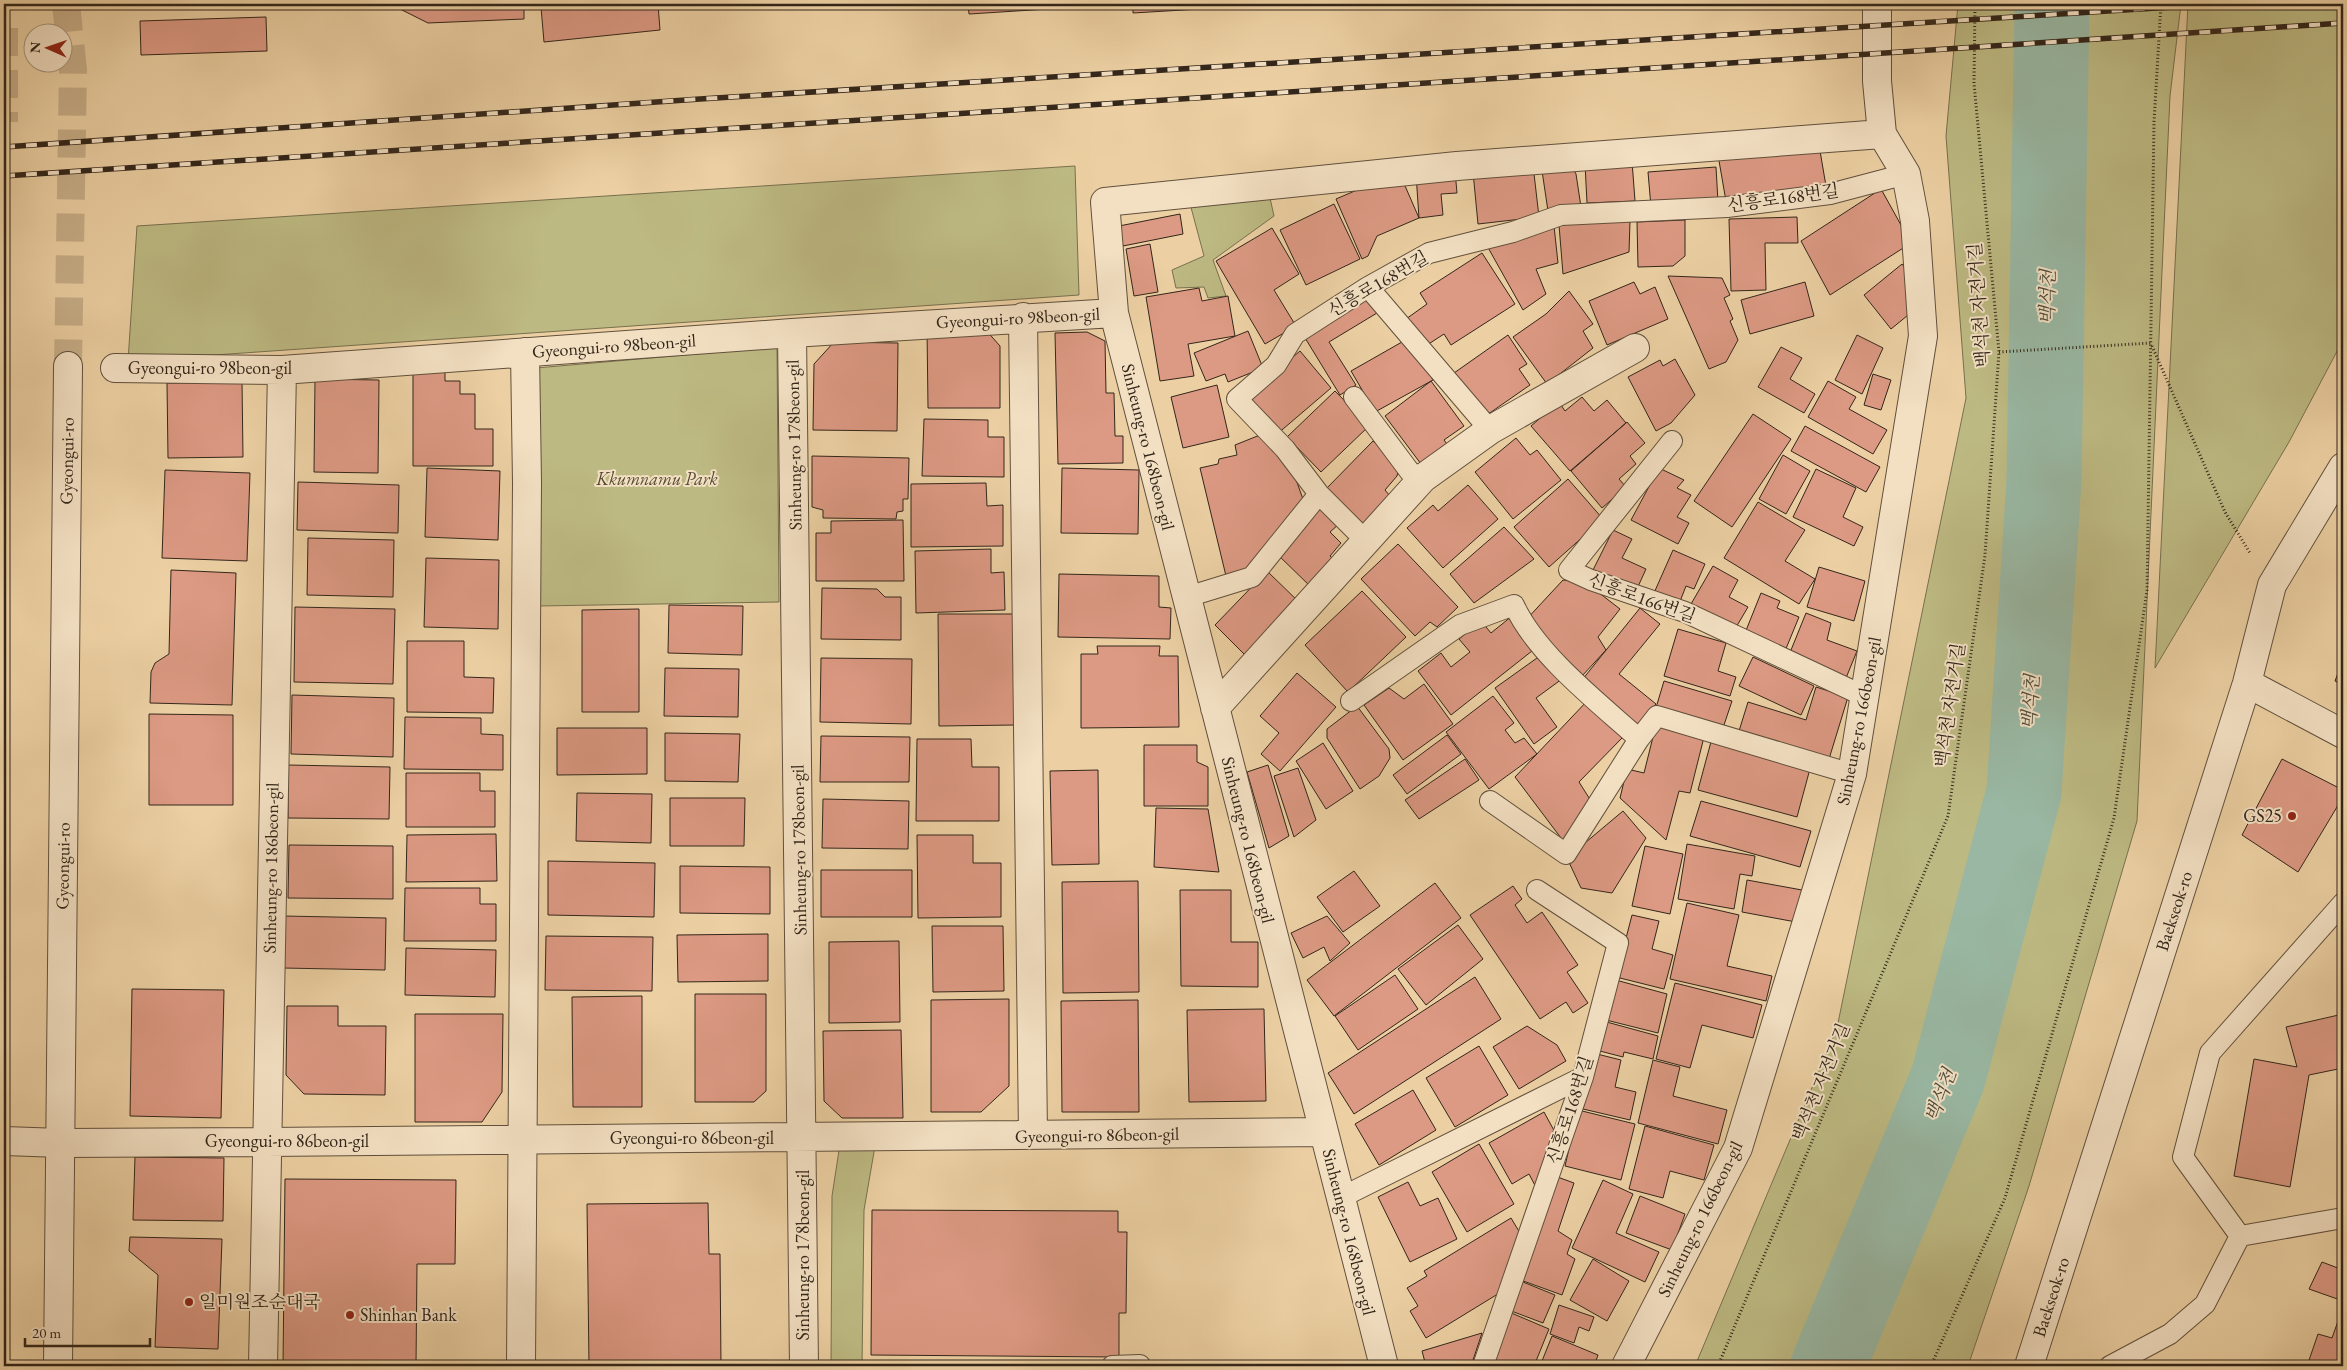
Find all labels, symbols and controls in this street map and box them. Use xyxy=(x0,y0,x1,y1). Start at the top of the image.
north arrow xyxy=(22,22,72,72)
text: N xyxy=(26,41,44,54)
street label: 신흥로168번길 xyxy=(1725,178,1840,217)
street label: 백석천 자전거길 xyxy=(1963,242,1994,368)
street label: 신흥로168번길 xyxy=(1323,245,1432,322)
water label: 백석천 xyxy=(2035,268,2061,325)
street label: Gyeongui-ro 98beon-gil xyxy=(935,302,1101,333)
street label: Gyeongui-ro 98beon-gil xyxy=(531,328,697,363)
street label: Gyeongui-ro 98beon-gil xyxy=(128,356,292,379)
street label: Sinheung-ro 178beon-gil xyxy=(781,359,806,531)
street label: Sinheung-ro 168beon-gil xyxy=(1117,361,1180,533)
street label: Gyeongui-ro xyxy=(54,417,79,505)
park label: Kkumnamu Park xyxy=(595,467,718,490)
street label: 신흥로166번길 xyxy=(1585,567,1699,628)
street label: Sinheung-ro 166beon-gil xyxy=(1831,635,1886,807)
street label: 백석천 자전거길 xyxy=(1929,641,1970,769)
water label: 백석천 xyxy=(2016,672,2045,730)
street label: Sinheung-ro 168beon-gil xyxy=(1217,754,1280,926)
street label: Sinheung-ro 178beon-gil xyxy=(786,764,811,936)
street label: Sinheung-ro 186beon-gil xyxy=(258,782,283,954)
place label: GS25 xyxy=(2243,804,2282,827)
marker: GS25 xyxy=(2286,810,2298,822)
street label: Gyeongui-ro xyxy=(50,822,75,910)
street label: Baekseok-ro xyxy=(2150,868,2197,954)
street label: 백석천 자전거길 xyxy=(1786,1019,1855,1144)
street label: 신흥로168번길 xyxy=(1541,1053,1598,1167)
water label: 백석천 xyxy=(1919,1063,1963,1125)
street label: Gyeongui-ro 86beon-gil xyxy=(1015,1122,1179,1147)
street label: Gyeongui-ro 86beon-gil xyxy=(610,1126,774,1149)
street label: Gyeongui-ro 86beon-gil xyxy=(205,1129,369,1152)
street label: Sinheung-ro 166beon-gil xyxy=(1652,1137,1747,1301)
street label: Sinheung-ro 168beon-gil xyxy=(1318,1146,1381,1318)
street label: Sinheung-ro 178beon-gil xyxy=(791,1170,814,1340)
street label: Baekseok-ro xyxy=(2027,1254,2074,1340)
place label: 일미원조순대국 xyxy=(199,1290,321,1313)
marker: 일미원조순대국 xyxy=(183,1296,195,1308)
place label: Shinhan Bank xyxy=(360,1303,457,1326)
marker: Shinhan Bank xyxy=(344,1309,356,1321)
scale bar xyxy=(25,1315,150,1347)
text: 20 m xyxy=(32,1323,61,1342)

